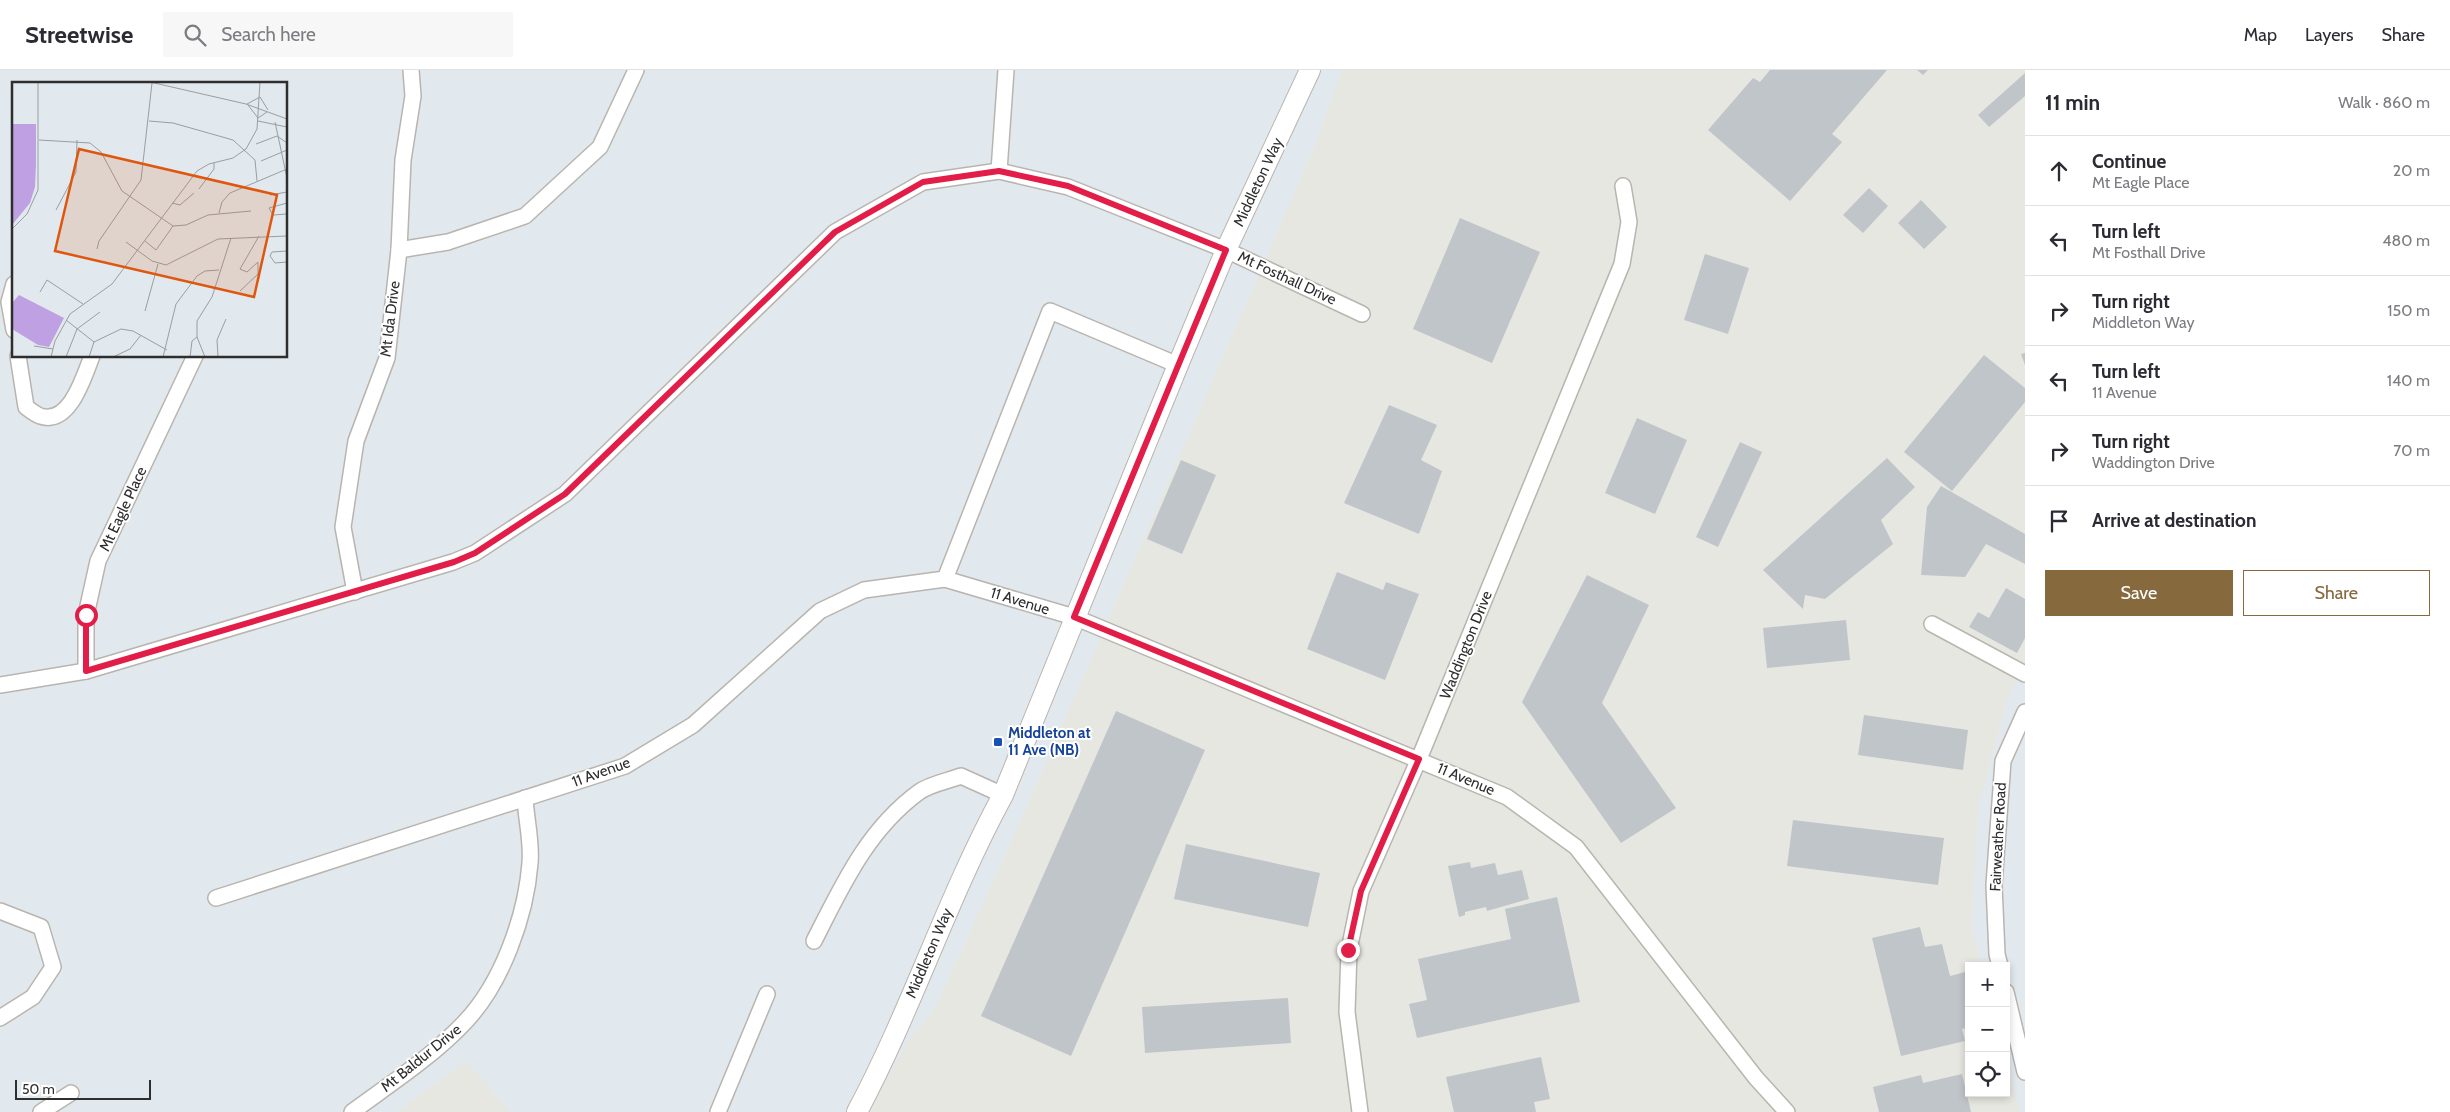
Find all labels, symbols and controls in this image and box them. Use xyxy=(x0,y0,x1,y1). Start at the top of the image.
search box xyxy=(163,12,513,57)
text: Streetwise xyxy=(25,20,133,49)
icon: search xyxy=(181,21,209,49)
text: Search here xyxy=(221,23,316,46)
text: Map xyxy=(2244,24,2277,46)
text: Layers xyxy=(2305,24,2354,46)
text: Share xyxy=(2382,24,2425,46)
inset map xyxy=(12,82,288,358)
text: 11 min xyxy=(2045,90,2100,115)
text: Walk · 860 m xyxy=(2338,93,2430,112)
street label: Middleton Way xyxy=(1230,134,1287,229)
text: Continue xyxy=(2092,150,2166,173)
icon: ahead xyxy=(2045,157,2073,185)
text: 20 m xyxy=(2393,161,2430,180)
text: Mt Eagle Place xyxy=(2092,173,2190,192)
text: Turn left xyxy=(2092,220,2160,243)
icon: left xyxy=(2045,227,2073,255)
text: 480 m xyxy=(2382,231,2430,250)
text: Mt Fosthall Drive xyxy=(2092,243,2206,262)
street label: Mt Fosthall Drive xyxy=(1235,247,1339,309)
street label: Mt Ida Drive xyxy=(376,280,404,358)
text: Turn right xyxy=(2092,290,2170,313)
icon: right xyxy=(2045,297,2073,325)
text: 150 m xyxy=(2387,301,2430,320)
text: Middleton Way xyxy=(2092,313,2194,332)
text: Turn left xyxy=(2092,360,2160,383)
icon: left xyxy=(2045,367,2073,395)
text: 140 m xyxy=(2387,371,2430,390)
text: 11 Avenue xyxy=(2092,383,2157,402)
text: Turn right xyxy=(2092,430,2170,453)
icon: right xyxy=(2045,437,2073,465)
text: 70 m xyxy=(2393,441,2430,460)
text: Waddington Drive xyxy=(2092,453,2215,472)
street label: Mt Eagle Place xyxy=(96,463,151,554)
icon: arrive xyxy=(2045,507,2073,535)
text: Arrive at destination xyxy=(2092,509,2256,532)
button: Save xyxy=(2045,570,2233,616)
button: Share xyxy=(2243,570,2430,616)
street label: 11 Avenue xyxy=(988,584,1052,619)
street label: Waddington Drive xyxy=(1436,588,1496,702)
route start xyxy=(75,604,98,627)
place label: Middleton at 11 Ave (NB) xyxy=(1008,724,1091,759)
marker: Middleton at 11 Ave (NB) xyxy=(992,736,1004,748)
street label: 11 Avenue xyxy=(569,753,633,791)
street label: 11 Avenue xyxy=(1435,759,1498,799)
street label: Fairweather Road xyxy=(1986,782,2010,892)
street label: Middleton Way xyxy=(902,905,956,1001)
route end xyxy=(1337,939,1360,962)
map controls xyxy=(1965,962,2010,1097)
button: + xyxy=(1965,962,2010,1007)
button: − xyxy=(1965,1007,2010,1052)
street label: Mt Baldur Drive xyxy=(377,1020,465,1096)
button: locate xyxy=(1965,1052,2010,1097)
scale bar xyxy=(15,1077,151,1100)
text: 50 m xyxy=(22,1080,55,1098)

